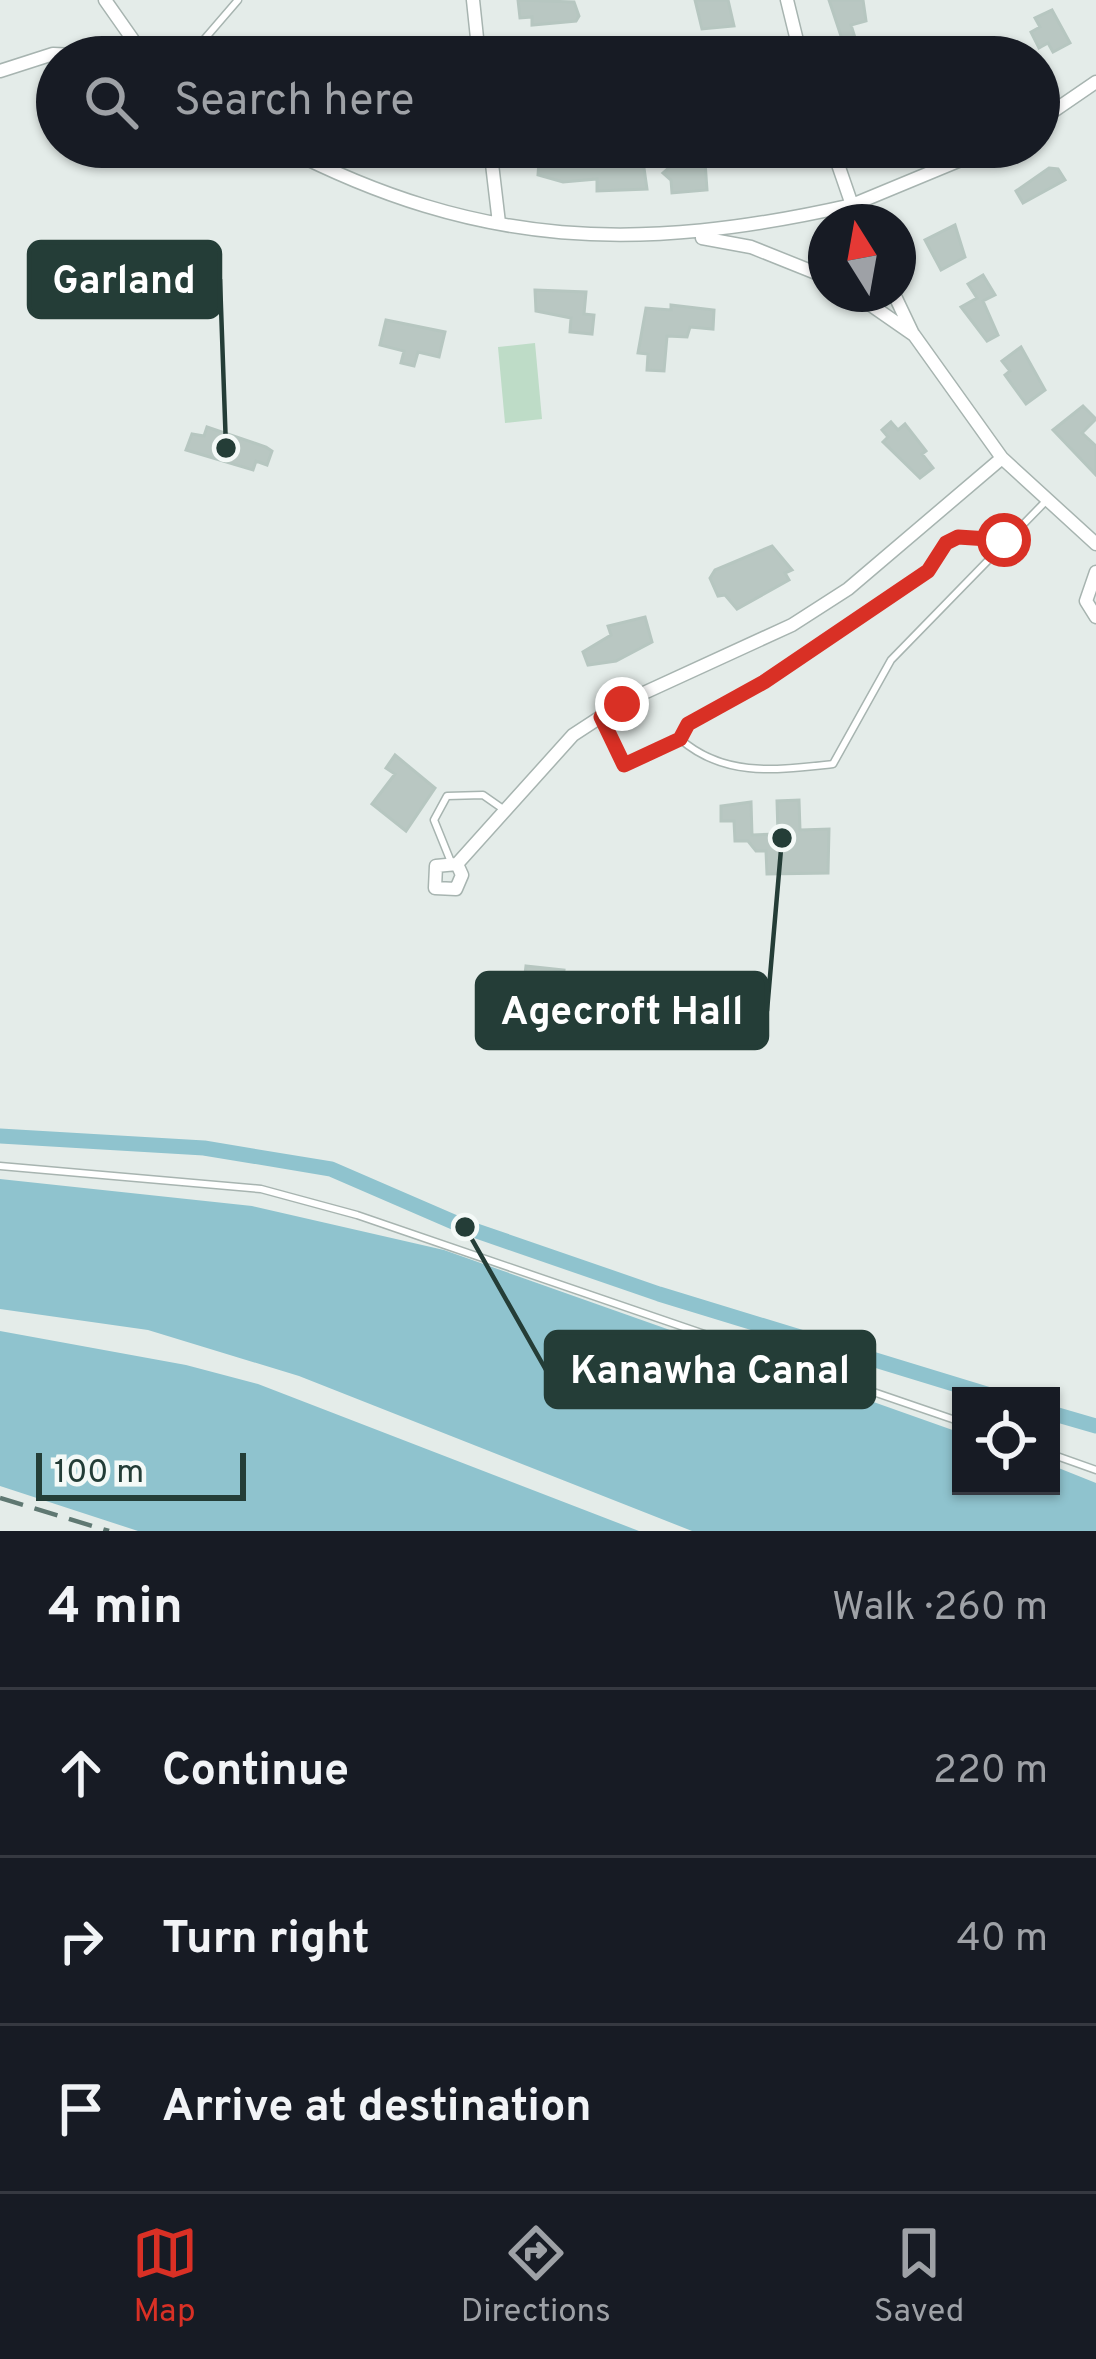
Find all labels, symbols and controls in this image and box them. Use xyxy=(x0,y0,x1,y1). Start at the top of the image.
search box xyxy=(36,36,1060,168)
icon: search xyxy=(78,69,144,135)
text: Search here xyxy=(174,74,414,131)
north arrow xyxy=(808,204,916,312)
callout: Garland xyxy=(29,242,220,317)
text: Garland xyxy=(52,259,196,308)
route start xyxy=(977,513,1031,567)
route end xyxy=(595,677,649,731)
callout: Agecroft Hall xyxy=(477,973,767,1048)
text: Agecroft Hall xyxy=(501,990,743,1039)
callout: Kanawha Canal xyxy=(546,1332,874,1407)
text: Kanawha Canal xyxy=(570,1349,850,1398)
map controls xyxy=(952,1387,1060,1495)
button: locate xyxy=(952,1387,1060,1495)
scale bar xyxy=(36,1447,246,1500)
text: 100 m xyxy=(54,1453,144,1495)
text: 4 min xyxy=(48,1577,183,1642)
text: Walk · 260 m xyxy=(832,1585,1048,1634)
icon: ahead xyxy=(48,1740,114,1806)
text: Continue xyxy=(162,1744,349,1801)
text: 220 m xyxy=(933,1748,1048,1797)
icon: right xyxy=(48,1908,114,1974)
text: Turn right xyxy=(162,1912,370,1969)
text: 40 m xyxy=(957,1916,1048,1965)
icon: arrive xyxy=(48,2076,114,2142)
text: Arrive at destination xyxy=(162,2080,592,2137)
tab: Map xyxy=(132,2220,198,2334)
tab: Directions xyxy=(461,2220,611,2334)
tab: Saved xyxy=(874,2220,964,2334)

